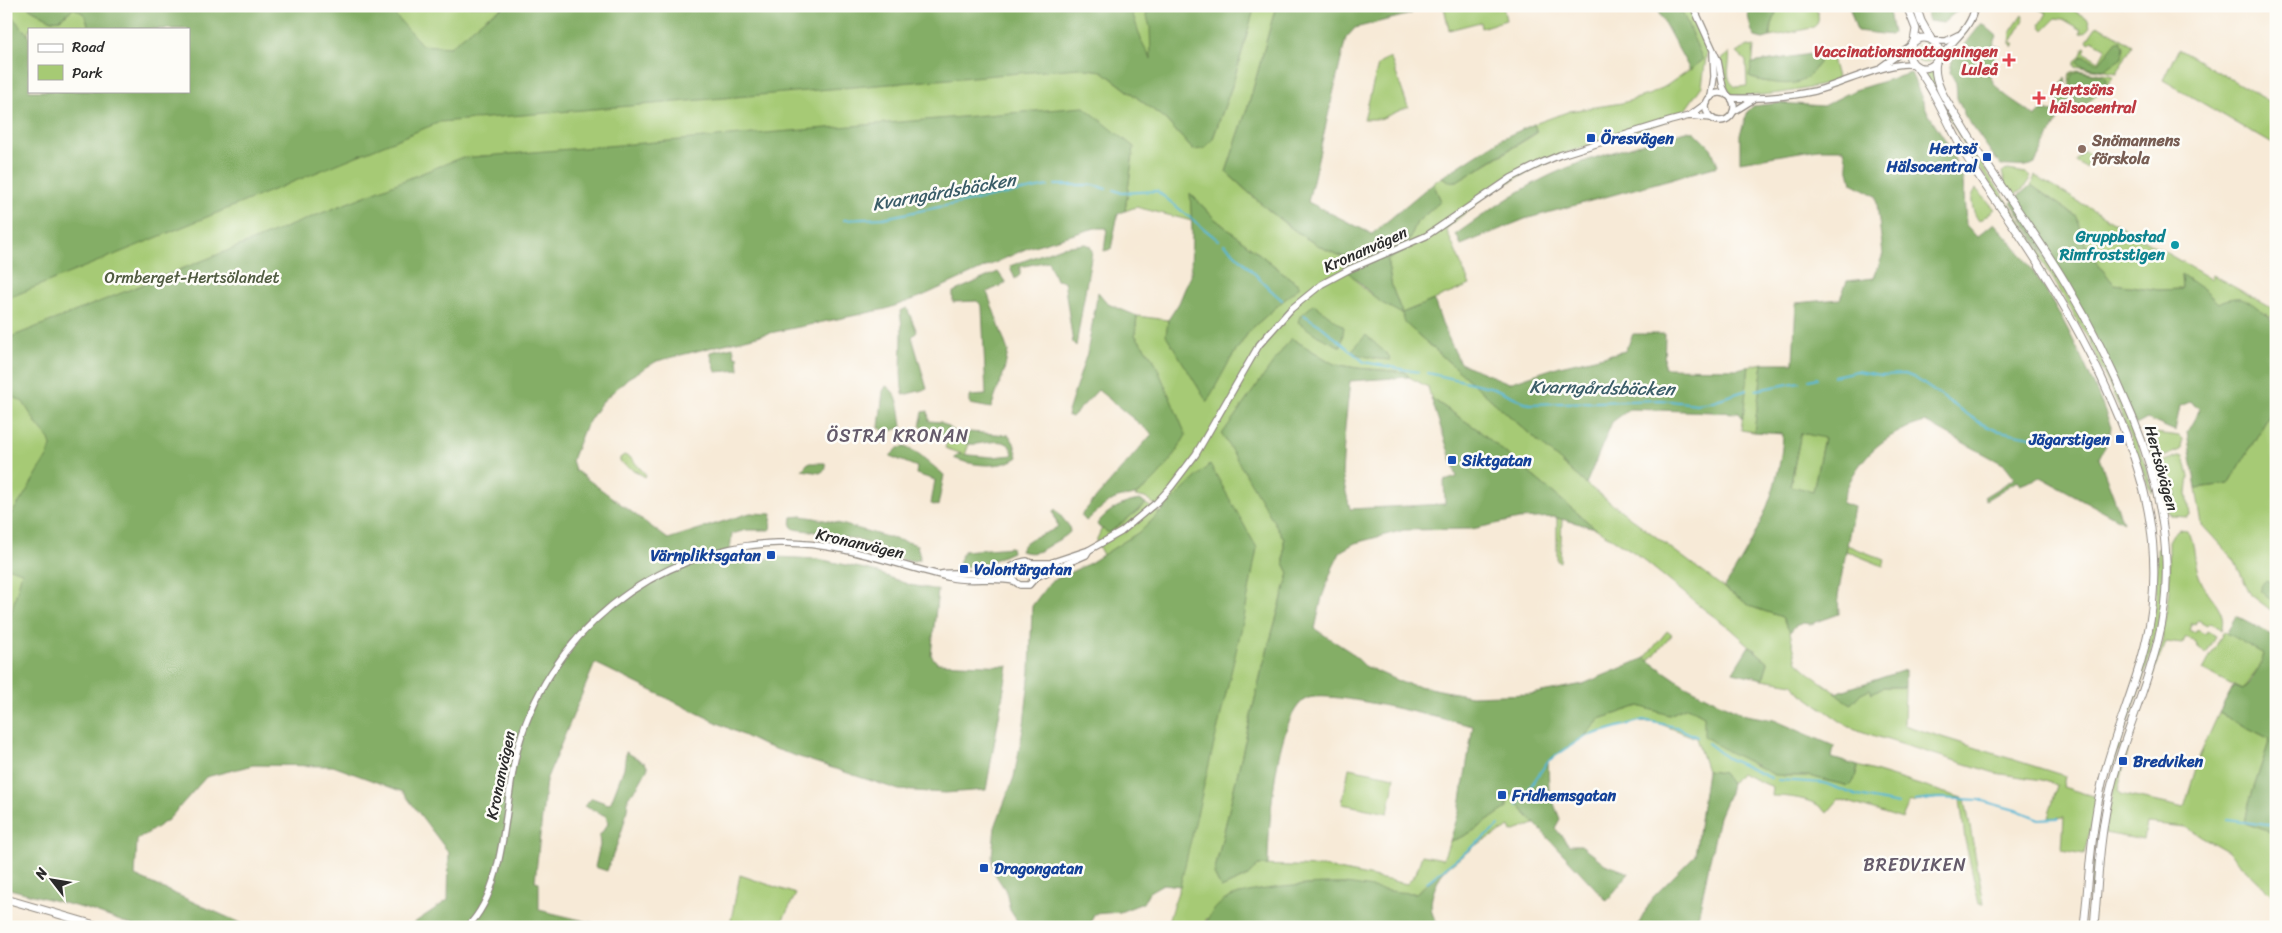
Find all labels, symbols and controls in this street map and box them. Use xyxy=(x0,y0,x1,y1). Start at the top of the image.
legend xyxy=(28,28,190,92)
text: Road xyxy=(72,34,105,60)
place label: Vaccinationsmottagningen Luleå xyxy=(1814,37,1999,84)
marker: Vaccinationsmottagningen Luleå xyxy=(2002,53,2016,67)
text: Park xyxy=(72,60,103,86)
place label: Hertsöns hälsocentral xyxy=(2049,75,2138,122)
marker: Hertsöns hälsocentral xyxy=(2032,91,2046,105)
place label: Öresvägen xyxy=(1600,124,1674,153)
place label: Snömannens förskola xyxy=(2091,126,2180,173)
marker: Öresvägen xyxy=(1585,132,1597,144)
place label: Hertsö Hälsocentral xyxy=(1886,134,1979,181)
marker: Snömannens förskola xyxy=(2076,143,2088,155)
marker: Hertsö Hälsocentral xyxy=(1981,151,1993,163)
water label: Kvarngårdsbäcken xyxy=(870,163,1020,220)
street label: Kronanvägen xyxy=(1318,218,1412,281)
place label: Gruppbostad Rimfroststigen xyxy=(2059,222,2167,269)
marker: Gruppbostad Rimfroststigen xyxy=(2169,239,2181,251)
park label: Ormberget-Hertsölandet xyxy=(105,263,279,292)
water label: Kvarngårdsbäcken xyxy=(1529,371,1677,405)
district label: ÖSTRA KRONAN xyxy=(827,420,969,452)
street label: Hertsövägen xyxy=(2136,422,2187,515)
place label: Jägarstigen xyxy=(2028,425,2110,454)
marker: Jägarstigen xyxy=(2114,433,2126,445)
place label: Siktgatan xyxy=(1461,446,1532,475)
marker: Siktgatan xyxy=(1446,454,1458,466)
street label: Kronanvägen xyxy=(813,519,907,568)
place label: Värnpliktsgatan xyxy=(650,541,761,570)
marker: Värnpliktsgatan xyxy=(765,549,777,561)
place label: Volontärgatan xyxy=(974,555,1072,584)
marker: Volontärgatan xyxy=(958,563,970,575)
street label: Kronanvägen xyxy=(477,728,524,822)
place label: Bredviken xyxy=(2133,747,2203,776)
marker: Bredviken xyxy=(2117,755,2129,767)
place label: Fridhemsgatan xyxy=(1511,781,1617,810)
marker: Fridhemsgatan xyxy=(1496,789,1508,801)
district label: BREDVIKEN xyxy=(1863,849,1967,881)
place label: Dragongatan xyxy=(994,854,1083,883)
north arrow xyxy=(28,856,78,906)
marker: Dragongatan xyxy=(978,862,990,874)
text: N xyxy=(28,863,55,885)

